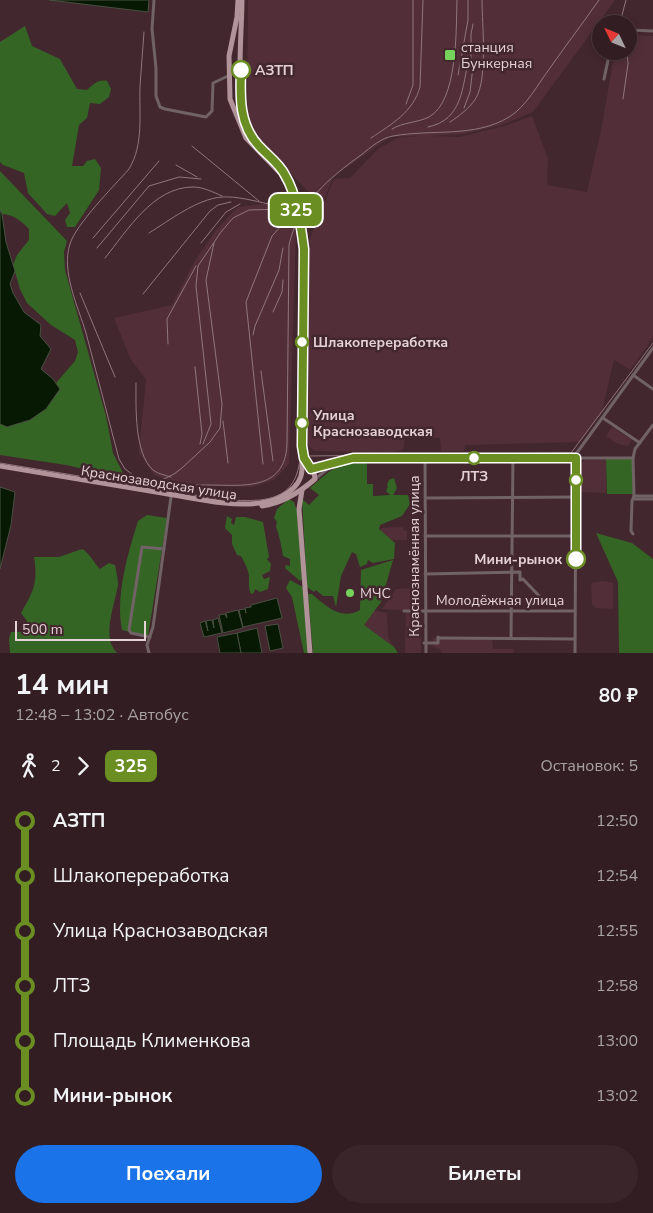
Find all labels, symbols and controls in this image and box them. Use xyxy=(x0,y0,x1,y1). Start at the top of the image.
north arrow xyxy=(592,15,638,60)
map controls xyxy=(592,15,637,60)
place label: станция Бункерная xyxy=(461,38,532,73)
marker: станция Бункерная xyxy=(443,48,457,62)
marker: АЗТП xyxy=(231,60,251,80)
place label: АЗТП xyxy=(255,61,294,80)
line badge: 325 xyxy=(267,194,325,226)
text: 325 xyxy=(280,198,312,222)
place label: Шлакопереработка xyxy=(313,333,448,352)
marker: Шлакопереработка xyxy=(295,335,309,349)
place label: Улица Краснозаводская xyxy=(312,406,433,441)
marker: Улица Краснозаводская xyxy=(295,416,309,430)
marker: ЛТЗ xyxy=(467,451,481,465)
street label: Краснозаводская улица xyxy=(80,461,238,505)
place label: ЛТЗ xyxy=(460,467,488,486)
unlabelled marker xyxy=(569,473,583,487)
street label: Краснознамённая улица xyxy=(405,475,424,637)
marker: Мини-рынок xyxy=(566,549,586,569)
place label: Мини-рынок xyxy=(474,550,562,569)
place label: МЧС xyxy=(360,584,391,603)
marker: МЧС xyxy=(344,587,356,599)
street label: Молодёжная улица xyxy=(436,591,564,610)
scale bar xyxy=(15,618,146,641)
text: 500 m xyxy=(22,620,63,639)
text: 14 мин xyxy=(15,666,109,704)
text: 80 ₽ xyxy=(599,683,638,709)
text: 12:48 – 13:02 · Автобус xyxy=(15,704,189,726)
icon: walk xyxy=(15,752,43,780)
icon: forward xyxy=(69,752,97,780)
text: 325 xyxy=(115,754,147,778)
text: 2 xyxy=(51,755,61,777)
text: Остановок: 5 xyxy=(540,755,638,777)
text: АЗТП xyxy=(53,808,105,834)
text: 12:50 xyxy=(596,810,638,832)
text: Шлакопереработка xyxy=(53,863,230,889)
text: 12:54 xyxy=(596,865,638,887)
text: Улица Краснозаводская xyxy=(53,918,268,944)
text: 12:55 xyxy=(596,920,638,942)
text: ЛТЗ xyxy=(53,973,91,999)
text: 12:58 xyxy=(596,975,638,997)
text: Площадь Клименкова xyxy=(53,1028,251,1054)
text: 13:00 xyxy=(596,1030,638,1052)
text: Мини-рынок xyxy=(53,1083,172,1109)
text: 13:02 xyxy=(596,1085,638,1107)
button: Поехали xyxy=(15,1145,322,1203)
button: Билеты xyxy=(332,1145,638,1203)

